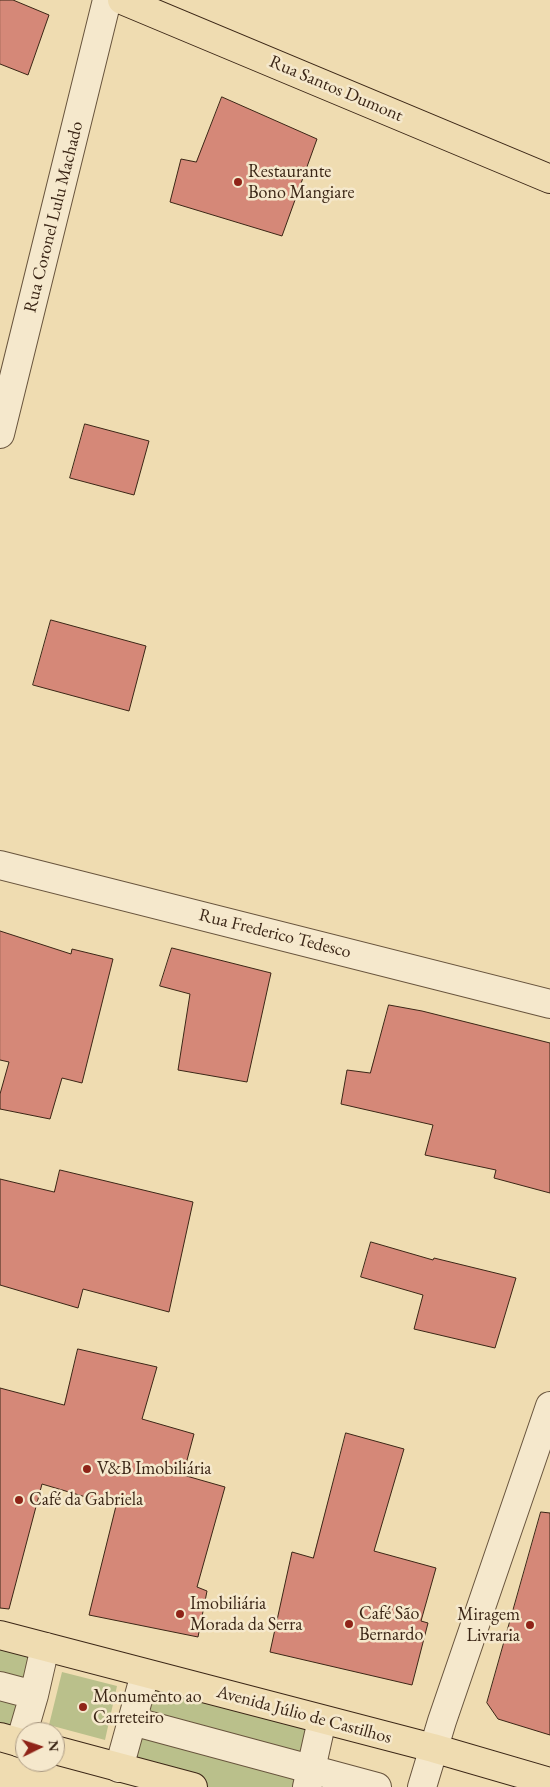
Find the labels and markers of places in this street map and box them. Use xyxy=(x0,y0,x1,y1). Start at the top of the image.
place label: Restaurante Bono Mangiare xyxy=(248,161,354,203)
marker: Restaurante Bono Mangiare xyxy=(232,176,244,188)
place label: V&B Imobiliária xyxy=(97,1458,211,1480)
marker: V&B Imobiliária xyxy=(81,1463,93,1475)
place label: Café da Gabriela xyxy=(29,1489,143,1511)
marker: Café da Gabriela xyxy=(13,1494,25,1506)
place label: Imobiliária Morada da Serra xyxy=(190,1593,302,1636)
place label: Café São Bernardo xyxy=(359,1603,423,1646)
place label: Miragem Livraria xyxy=(457,1604,520,1646)
marker: Imobiliária Morada da Serra xyxy=(174,1608,186,1620)
marker: Café São Bernardo xyxy=(343,1618,355,1630)
marker: Miragem Livraria xyxy=(524,1619,536,1631)
place label: Monumento ao Carreteiro xyxy=(93,1686,202,1728)
marker: Monumento ao Carreteiro xyxy=(77,1701,89,1713)

